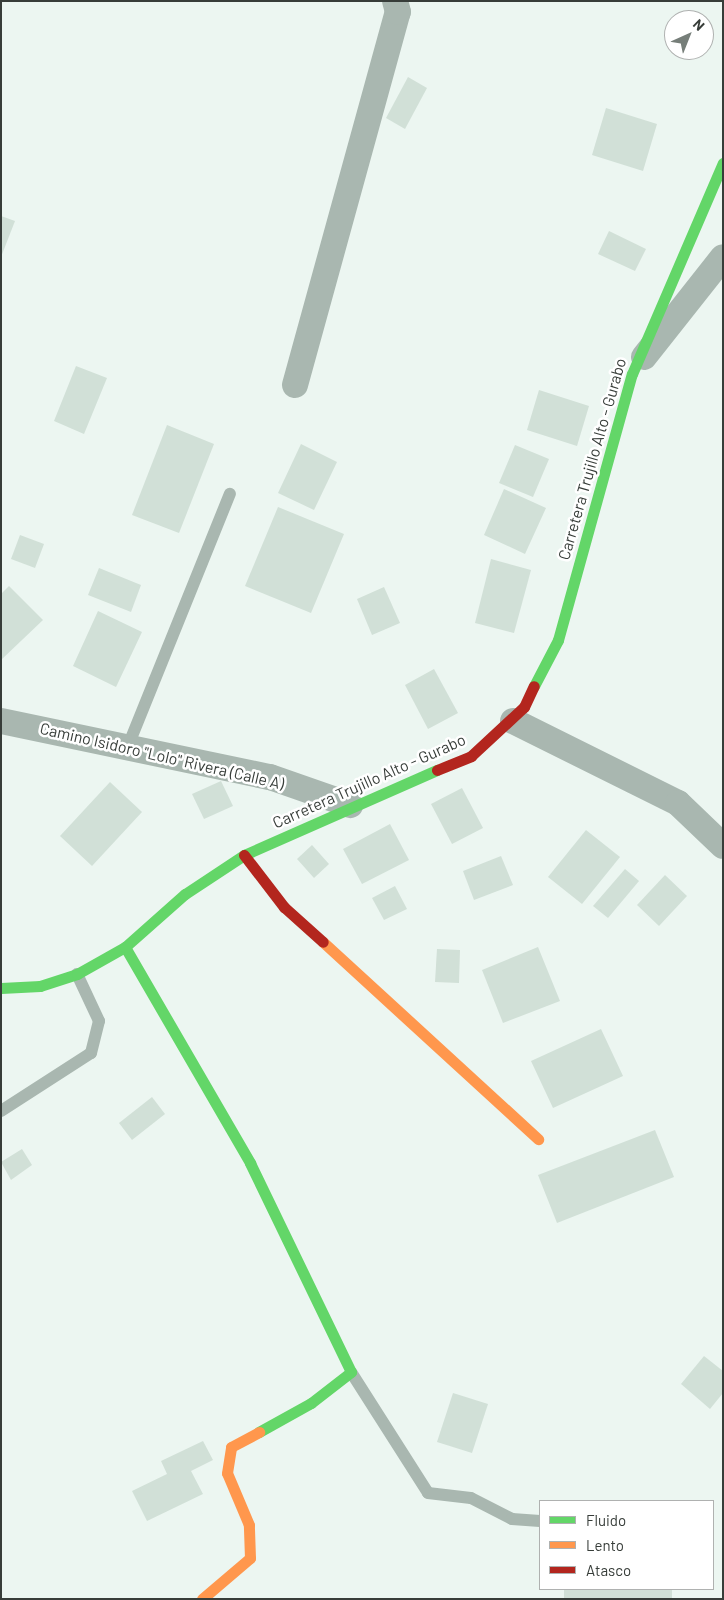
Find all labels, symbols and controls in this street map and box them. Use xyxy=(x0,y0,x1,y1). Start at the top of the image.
north arrow xyxy=(664,10,714,60)
text: N xyxy=(690,15,708,34)
street label: Carretera Trujillo Alto - Gurabo xyxy=(554,356,630,562)
street label: Camino Isidoro "Lolo" Rivera (Calle A) xyxy=(38,719,286,793)
street label: Carretera Trujillo Alto - Gurabo xyxy=(270,730,468,832)
legend xyxy=(539,1500,714,1590)
text: Fluido xyxy=(586,1511,626,1529)
text: Lento xyxy=(586,1536,624,1554)
text: Atasco xyxy=(586,1561,631,1579)

